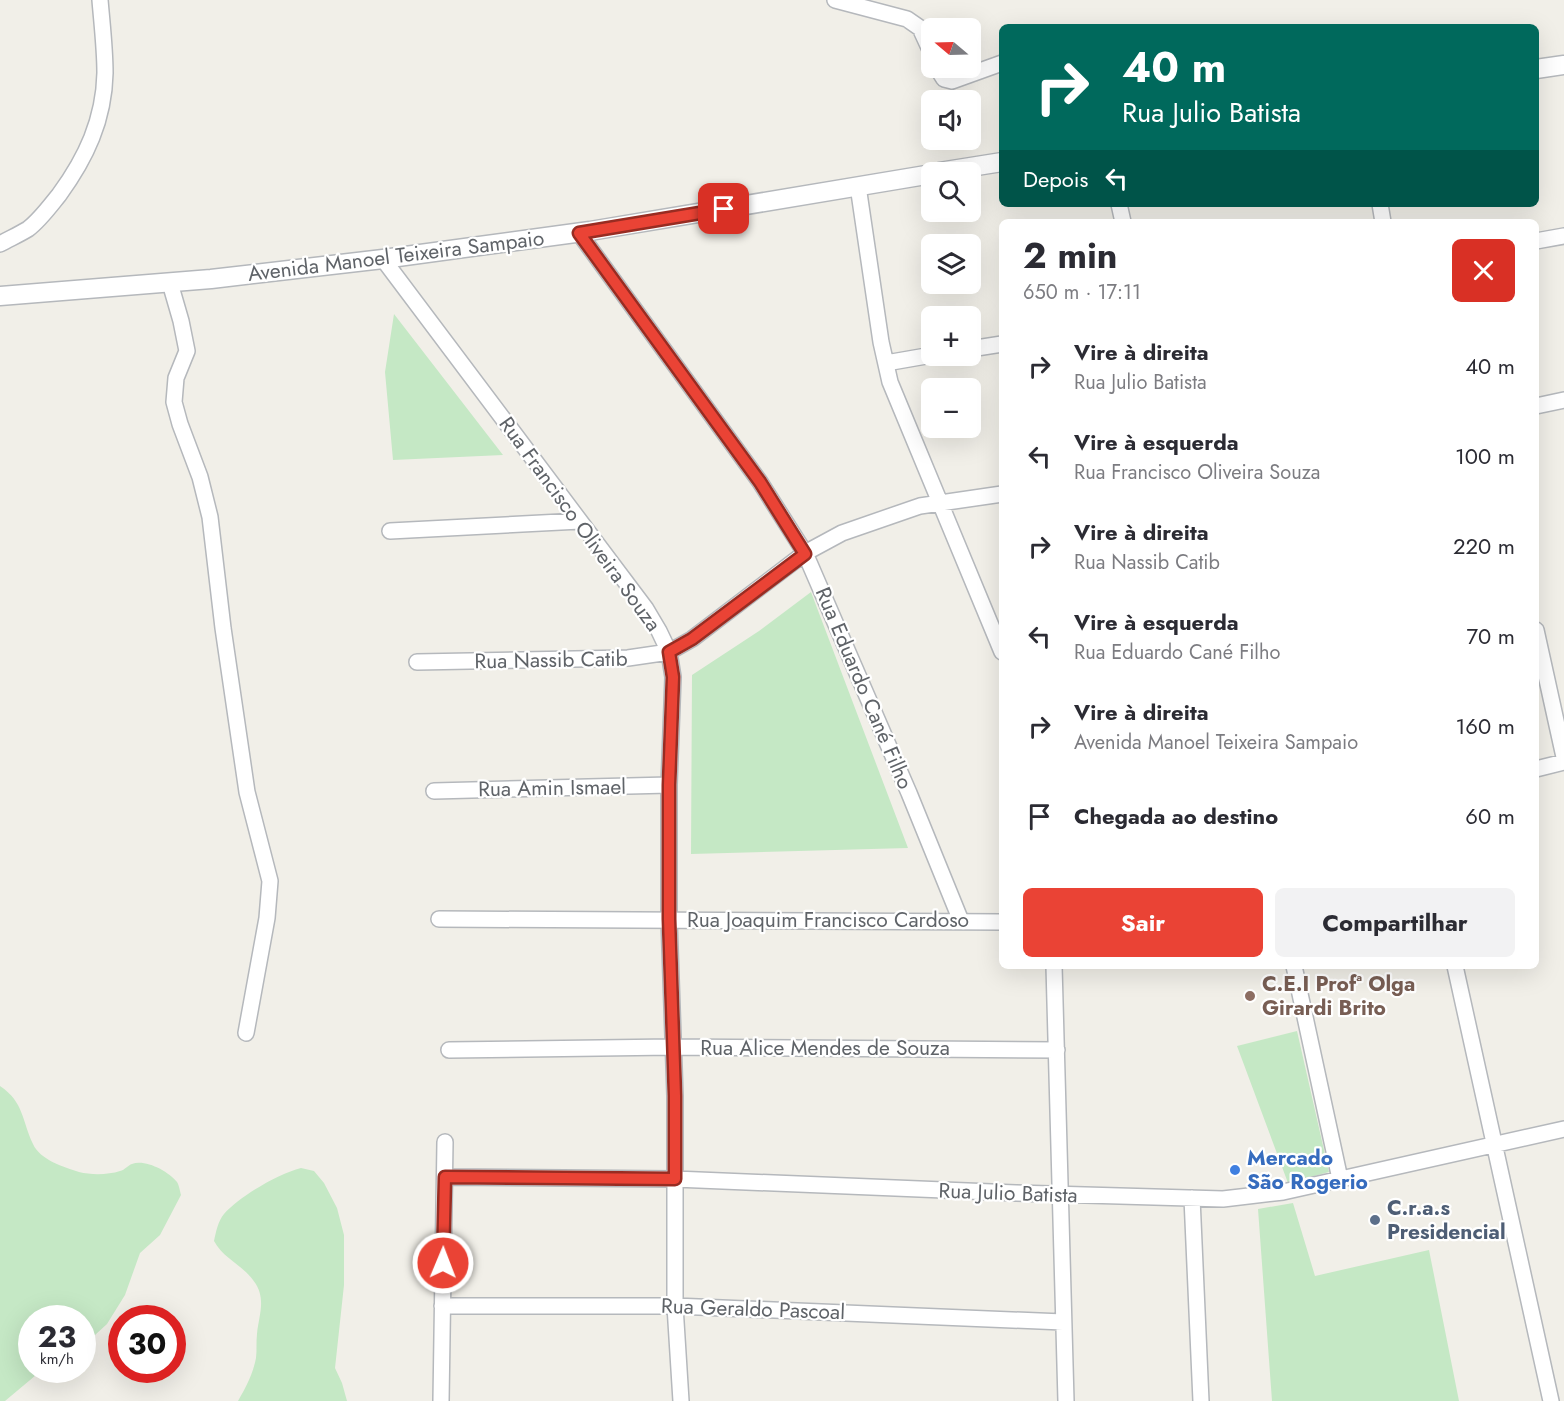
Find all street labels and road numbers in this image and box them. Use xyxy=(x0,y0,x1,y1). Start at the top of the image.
street label: Avenida Manoel Teixeira Sampaio xyxy=(246,223,546,289)
street label: Rua Francisco Oliveira Souza xyxy=(492,410,668,638)
street label: Rua Eduardo Cané Filho xyxy=(808,582,920,794)
street label: Rua Nassib Catib xyxy=(474,644,628,676)
street label: Rua Amin Ismael xyxy=(478,772,626,804)
street label: Rua Joaquim Francisco Cardoso xyxy=(687,905,969,935)
street label: Rua Alice Mendes de Souza xyxy=(700,1033,950,1063)
street label: Rua Julio Batista xyxy=(938,1176,1078,1210)
street label: Rua Geraldo Pascoal xyxy=(661,1291,845,1327)

